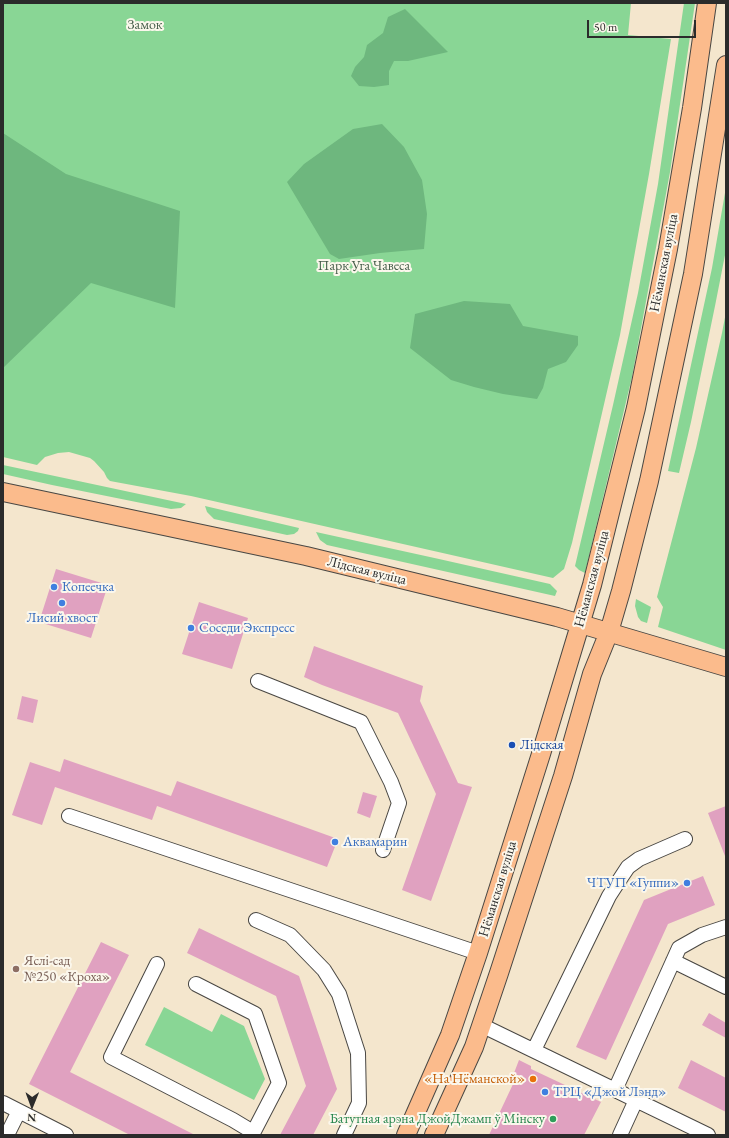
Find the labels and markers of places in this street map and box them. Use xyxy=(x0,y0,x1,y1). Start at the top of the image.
place label: Копеечка xyxy=(62,579,114,595)
marker: Копеечка xyxy=(49,582,59,592)
marker: Лисий хвост xyxy=(57,598,67,608)
place label: Лисий хвост xyxy=(27,610,97,626)
place label: Соседи Экспресс xyxy=(199,620,295,636)
marker: Соседи Экспресс xyxy=(186,623,196,633)
place label: Лідская xyxy=(520,737,564,753)
marker: Лідская xyxy=(507,740,517,750)
place label: Аквамарин xyxy=(343,834,407,850)
marker: Аквамарин xyxy=(330,837,340,847)
place label: ЧТУП «Гуппи» xyxy=(587,875,679,891)
marker: ЧТУП «Гуппи» xyxy=(682,878,692,888)
place label: Яслі-сад №250 «Кроха» xyxy=(24,953,110,986)
marker: Яслі-сад №250 «Кроха» xyxy=(11,964,21,974)
place label: «На Нёманской» xyxy=(424,1071,525,1087)
marker: «На Нёманской» xyxy=(528,1074,538,1084)
place label: ТРЦ «Джой Лэнд» xyxy=(553,1084,666,1100)
marker: ТРЦ «Джой Лэнд» xyxy=(540,1087,550,1097)
place label: Батутная арэна ДжойДжамп ў Мінску xyxy=(330,1111,545,1127)
marker: Батутная арэна ДжойДжамп ў Мінску xyxy=(548,1114,558,1124)

